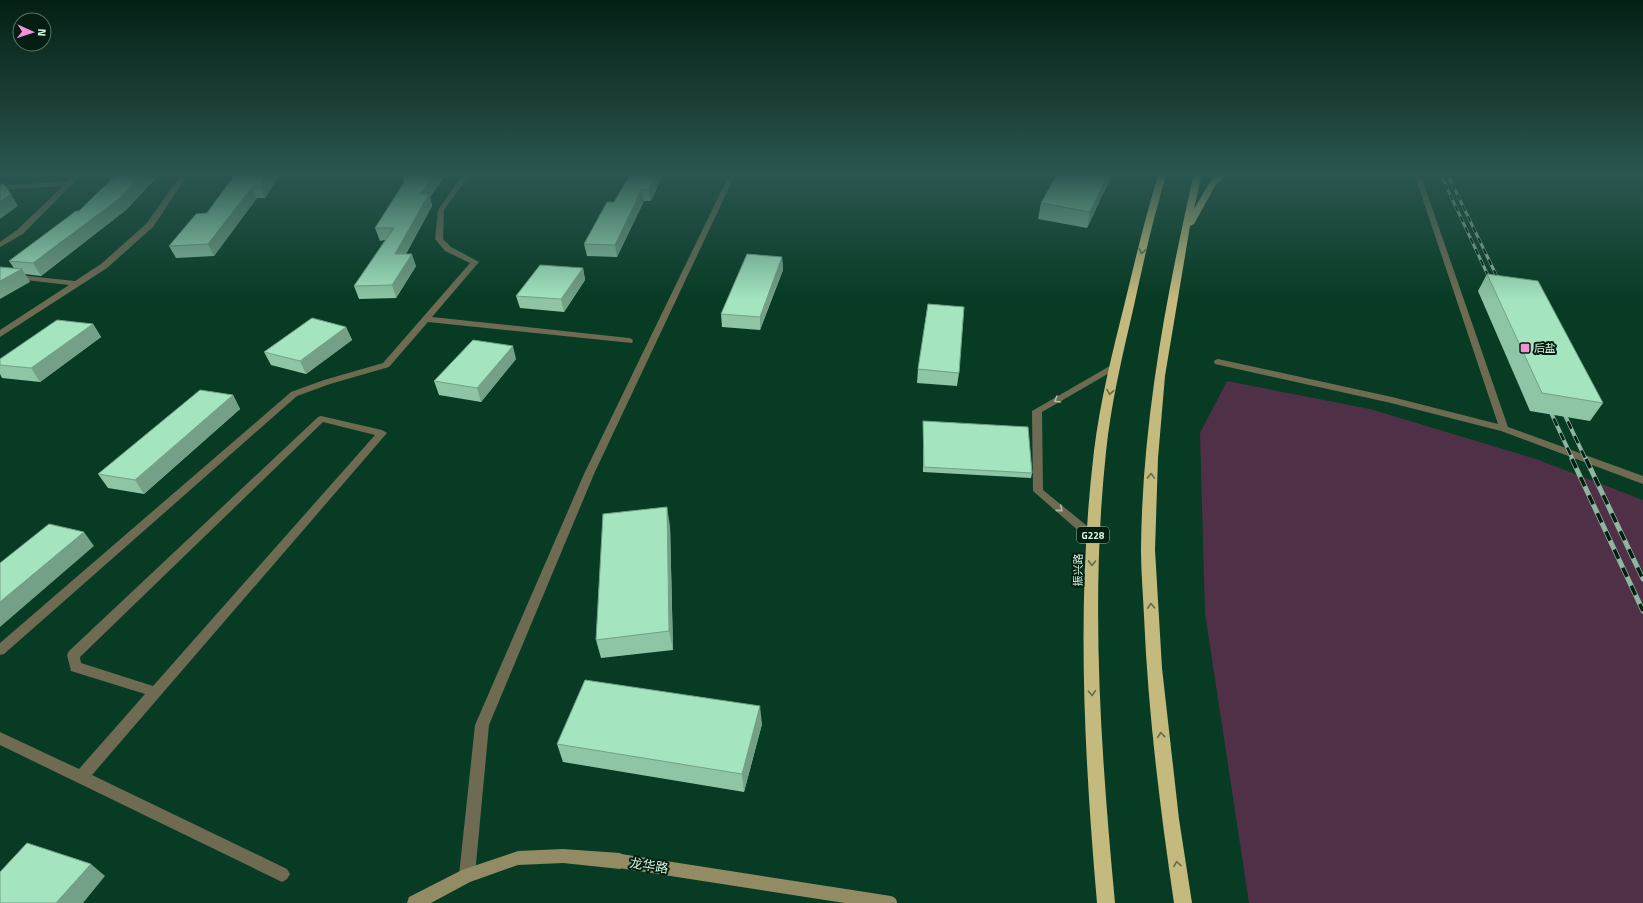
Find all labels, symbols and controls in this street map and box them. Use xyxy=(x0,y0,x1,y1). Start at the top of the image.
north arrow xyxy=(12,12,52,52)
text: N xyxy=(34,28,50,37)
one-way arrow xyxy=(1138,248,1146,255)
place label: 后盐 xyxy=(1534,340,1556,356)
marker: 后盐 xyxy=(1519,342,1531,354)
one-way arrow xyxy=(1106,389,1115,395)
one-way arrow xyxy=(1054,395,1061,402)
one-way arrow xyxy=(1147,473,1155,479)
one-way arrow xyxy=(1055,504,1062,511)
road number: G228 xyxy=(1077,527,1109,543)
street label: 振兴路 xyxy=(1070,553,1086,587)
one-way arrow xyxy=(1088,560,1096,566)
one-way arrow xyxy=(1147,603,1155,609)
one-way arrow xyxy=(1087,690,1096,696)
one-way arrow xyxy=(1157,732,1166,738)
street label: 龙华路 xyxy=(628,852,670,878)
one-way arrow xyxy=(1173,861,1182,868)

